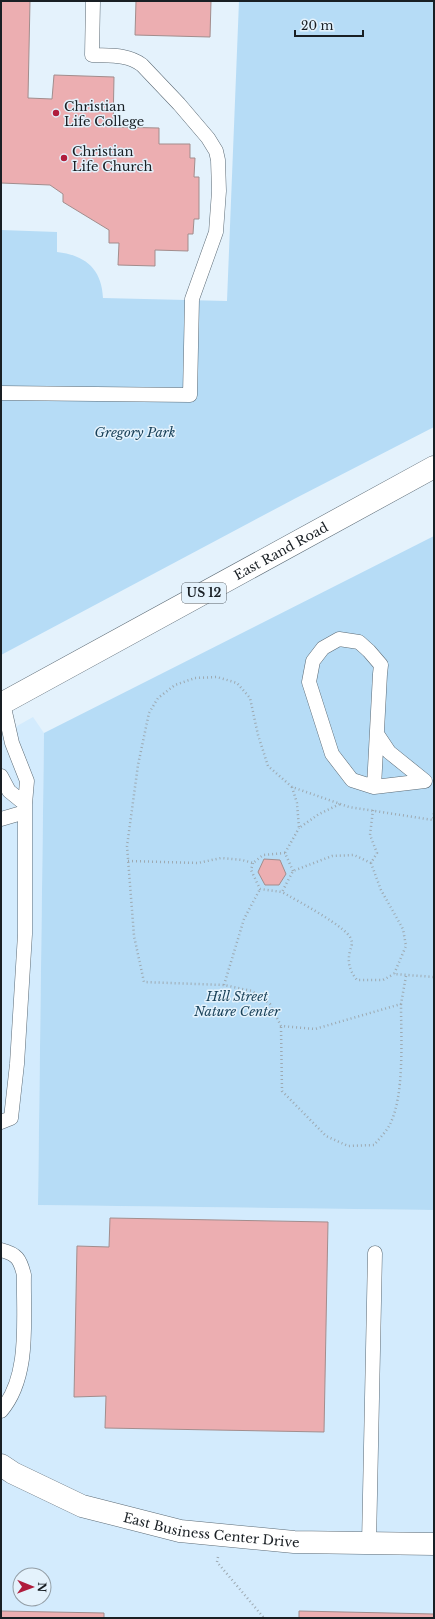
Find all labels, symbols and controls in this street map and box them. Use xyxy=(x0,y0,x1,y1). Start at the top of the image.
scale bar xyxy=(295,12,363,38)
text: 20 m xyxy=(301,18,333,33)
place label: Christian Life College xyxy=(64,98,144,130)
marker: Christian Life College xyxy=(51,108,61,118)
place label: Christian Life Church xyxy=(72,143,152,175)
marker: Christian Life Church xyxy=(59,153,69,163)
park label: Gregory Park xyxy=(95,424,176,441)
street label: East Rand Road xyxy=(231,519,331,584)
road number: US 12 xyxy=(182,583,226,603)
park label: Hill Street Nature Center xyxy=(193,988,281,1020)
street label: East Business Center Drive xyxy=(121,1509,300,1551)
north arrow xyxy=(12,1567,52,1607)
text: N xyxy=(35,1582,49,1593)

